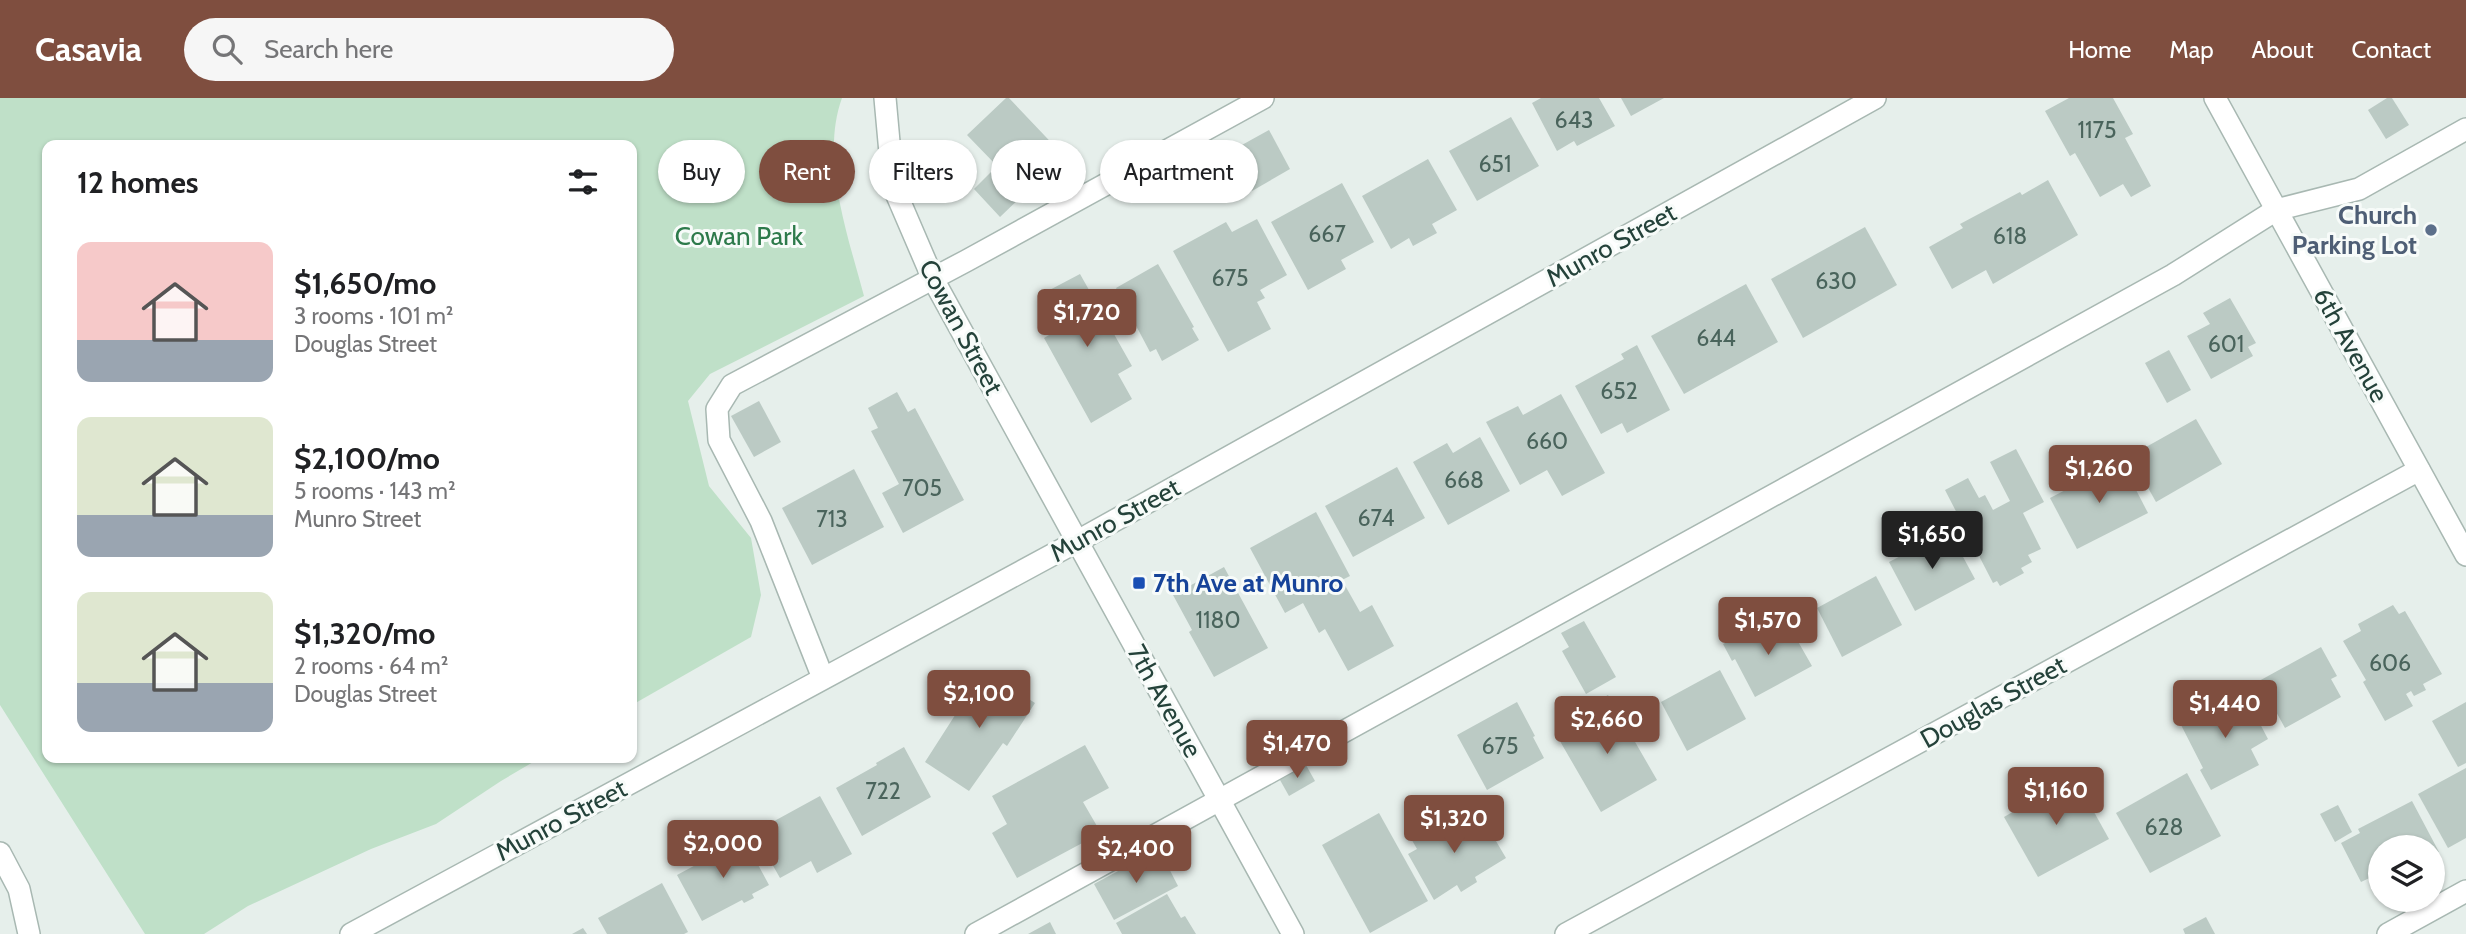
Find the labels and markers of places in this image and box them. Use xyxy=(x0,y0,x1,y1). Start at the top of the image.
place label: Church Parking Lot xyxy=(2292,199,2417,261)
marker: Church Parking Lot xyxy=(2423,222,2439,238)
pin: $1,720 xyxy=(1030,289,1144,349)
pin: $1,260 xyxy=(2042,446,2156,505)
pin: $1,650 xyxy=(1875,512,1989,571)
place label: 7th Ave at Munro xyxy=(1153,567,1344,599)
marker: 7th Ave at Munro xyxy=(1131,575,1147,591)
pin: $1,570 xyxy=(1711,598,1825,657)
pin: $2,100 xyxy=(922,670,1036,730)
pin: $1,440 xyxy=(2168,680,2282,740)
pin: $2,660 xyxy=(1550,696,1664,756)
pin: $1,470 xyxy=(1240,720,1354,780)
pin: $1,160 xyxy=(1999,768,2113,827)
pin: $1,320 xyxy=(1397,796,1511,855)
pin: $2,000 xyxy=(666,820,780,880)
pin: $2,400 xyxy=(1079,826,1193,885)

